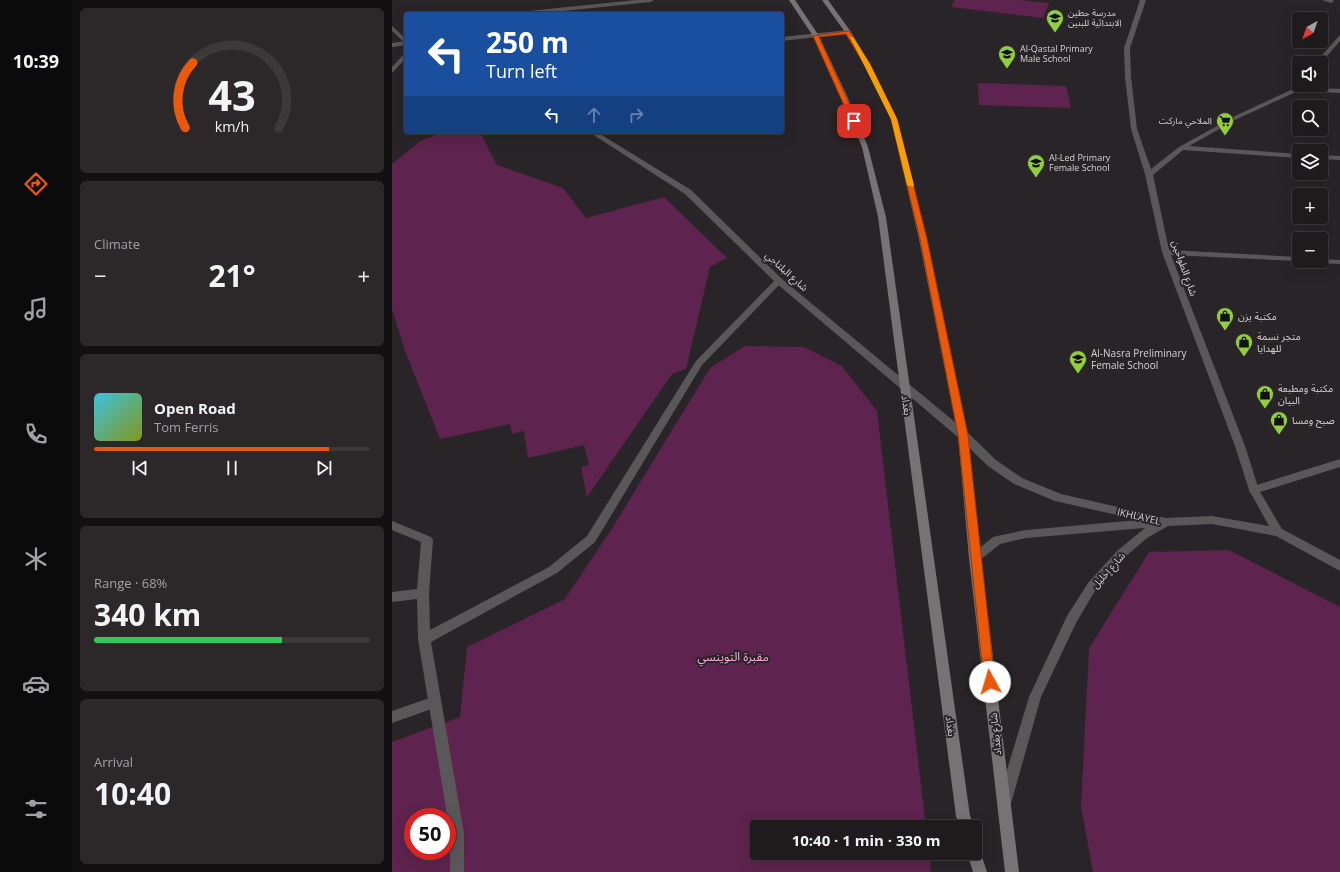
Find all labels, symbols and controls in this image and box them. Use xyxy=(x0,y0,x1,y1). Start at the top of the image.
place label: مدرسة حطين الابتدائية للبنين xyxy=(1068,6,1122,29)
school or university icon: مدرسة حطين الابتدائية للبنين xyxy=(1045,8,1065,33)
north arrow xyxy=(1292,12,1328,48)
map controls xyxy=(1292,12,1328,268)
text: 250 m xyxy=(486,23,569,61)
icon: left xyxy=(420,28,472,80)
place label: Al-Qastal Primary Male School xyxy=(1020,42,1093,65)
school or university icon: Al-Qastal Primary Male School xyxy=(997,44,1017,69)
text: 10:39 xyxy=(13,49,59,73)
button: sound xyxy=(1292,56,1328,92)
text: Turn left xyxy=(486,59,557,83)
text: 43 xyxy=(208,67,256,123)
button: search xyxy=(1292,100,1328,136)
icon: left xyxy=(541,104,563,126)
icon: ahead xyxy=(583,104,605,126)
icon: right xyxy=(625,104,647,126)
pin xyxy=(837,104,871,138)
icon: arrive xyxy=(843,110,865,132)
supermarket icon: الملاحي ماركت xyxy=(1215,111,1235,136)
place label: الملاحي ماركت xyxy=(1159,114,1212,128)
text: km/h xyxy=(215,117,249,136)
button: layers xyxy=(1292,144,1328,180)
place label: Al-Led Primary Female School xyxy=(1049,151,1111,174)
school or university icon: Al-Led Primary Female School xyxy=(1026,153,1046,178)
icon: directions xyxy=(22,170,50,198)
button: + xyxy=(1292,188,1328,224)
button: − xyxy=(1292,232,1328,268)
text: Climate xyxy=(94,235,140,253)
street label: شارع الطواحين xyxy=(1168,238,1201,298)
street label: شارع البلتاجي xyxy=(762,248,812,295)
text: 21° xyxy=(208,255,256,296)
text: − xyxy=(94,260,107,290)
text: + xyxy=(357,260,370,290)
icon: music xyxy=(22,295,50,323)
shop icon: مكتبة يزن xyxy=(1215,306,1235,331)
place label: مكتبة يزن xyxy=(1238,309,1277,323)
place label: متجر نسمة للهدايا xyxy=(1257,329,1301,355)
shop icon: متجر نسمة للهدايا xyxy=(1234,332,1254,357)
place label: Al-Nasra Preliminary Female School xyxy=(1091,346,1187,372)
school or university icon: Al-Nasra Preliminary Female School xyxy=(1068,349,1088,374)
place label: مكتبة ومطبعة البيان xyxy=(1278,381,1333,407)
shop icon: مكتبة ومطبعة البيان xyxy=(1255,384,1275,409)
street label: بغداد xyxy=(899,394,915,416)
text: Open Road xyxy=(154,398,236,418)
shop icon: صبح ومسا xyxy=(1269,410,1289,435)
place label: صبح ومسا xyxy=(1292,413,1335,428)
text: Tom Ferris xyxy=(154,418,219,436)
icon: phone xyxy=(22,420,50,448)
icon: previous xyxy=(129,457,151,479)
icon: pause xyxy=(221,457,243,479)
icon: next xyxy=(313,457,335,479)
street label: IKHLAYEL xyxy=(1116,504,1162,528)
icon: climate xyxy=(22,545,50,573)
street label: شارع إخليل xyxy=(1088,549,1129,592)
text: Range · 68% xyxy=(94,574,167,592)
text: 340 km xyxy=(94,594,201,635)
park label: مقبرة التوينسي xyxy=(697,648,769,667)
position arrow xyxy=(969,661,1011,703)
icon: car xyxy=(22,670,50,698)
street label: شارع بغداد xyxy=(986,712,1005,756)
street label: بغداد xyxy=(943,715,959,737)
text: Arrival xyxy=(94,753,133,771)
text: 10:40 xyxy=(94,773,171,814)
icon: filters xyxy=(22,795,50,823)
speed limit sign: 50 xyxy=(404,808,456,860)
text: 10:40 · 1 min · 330 m xyxy=(792,830,940,850)

